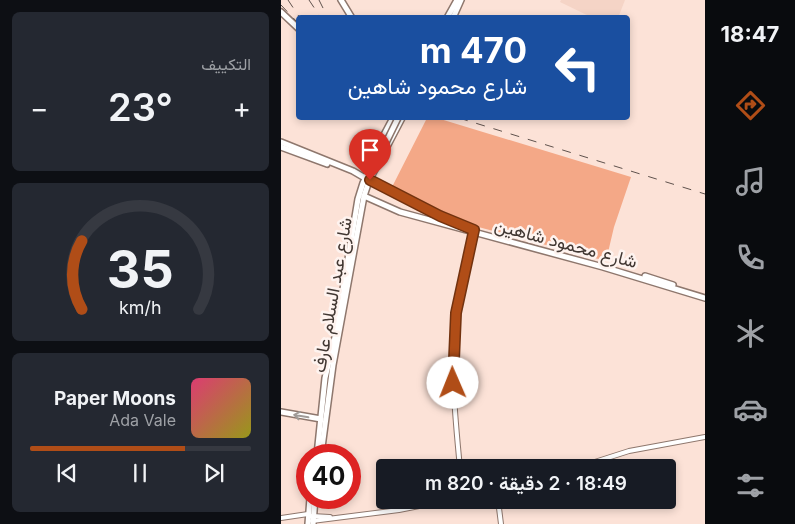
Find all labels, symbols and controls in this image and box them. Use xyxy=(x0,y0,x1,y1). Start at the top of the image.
text: 18:47 xyxy=(721,21,779,47)
text: 470 m xyxy=(420,29,527,71)
icon: left xyxy=(545,35,610,100)
text: التكييف xyxy=(201,54,251,74)
text: شارع محمود شاهين xyxy=(348,73,527,99)
text: 23° xyxy=(108,84,173,130)
icon: directions xyxy=(733,88,768,123)
text: − xyxy=(30,91,49,125)
text: + xyxy=(232,91,251,125)
pin xyxy=(349,129,391,180)
icon: arrive xyxy=(356,136,384,164)
icon: music xyxy=(733,164,768,199)
street label: شارع محمود شاهين xyxy=(492,214,640,274)
street label: شارع عبد السلام عارف xyxy=(308,216,358,375)
text: 35 xyxy=(107,238,174,301)
icon: phone xyxy=(733,240,768,275)
text: km/h xyxy=(119,297,162,318)
icon: climate xyxy=(733,316,768,351)
position arrow xyxy=(426,356,478,408)
text: Paper Moons xyxy=(54,387,176,410)
icon: car xyxy=(733,392,768,427)
text: Ada Vale xyxy=(109,410,176,430)
one-way arrow xyxy=(293,410,309,420)
speed limit sign: 40 xyxy=(296,444,361,509)
icon: previous xyxy=(53,459,81,487)
icon: pause xyxy=(126,459,154,487)
icon: next xyxy=(200,459,228,487)
icon: filters xyxy=(733,468,768,503)
text: 18:49 · 2 دقيقة · 820 m xyxy=(425,472,627,495)

